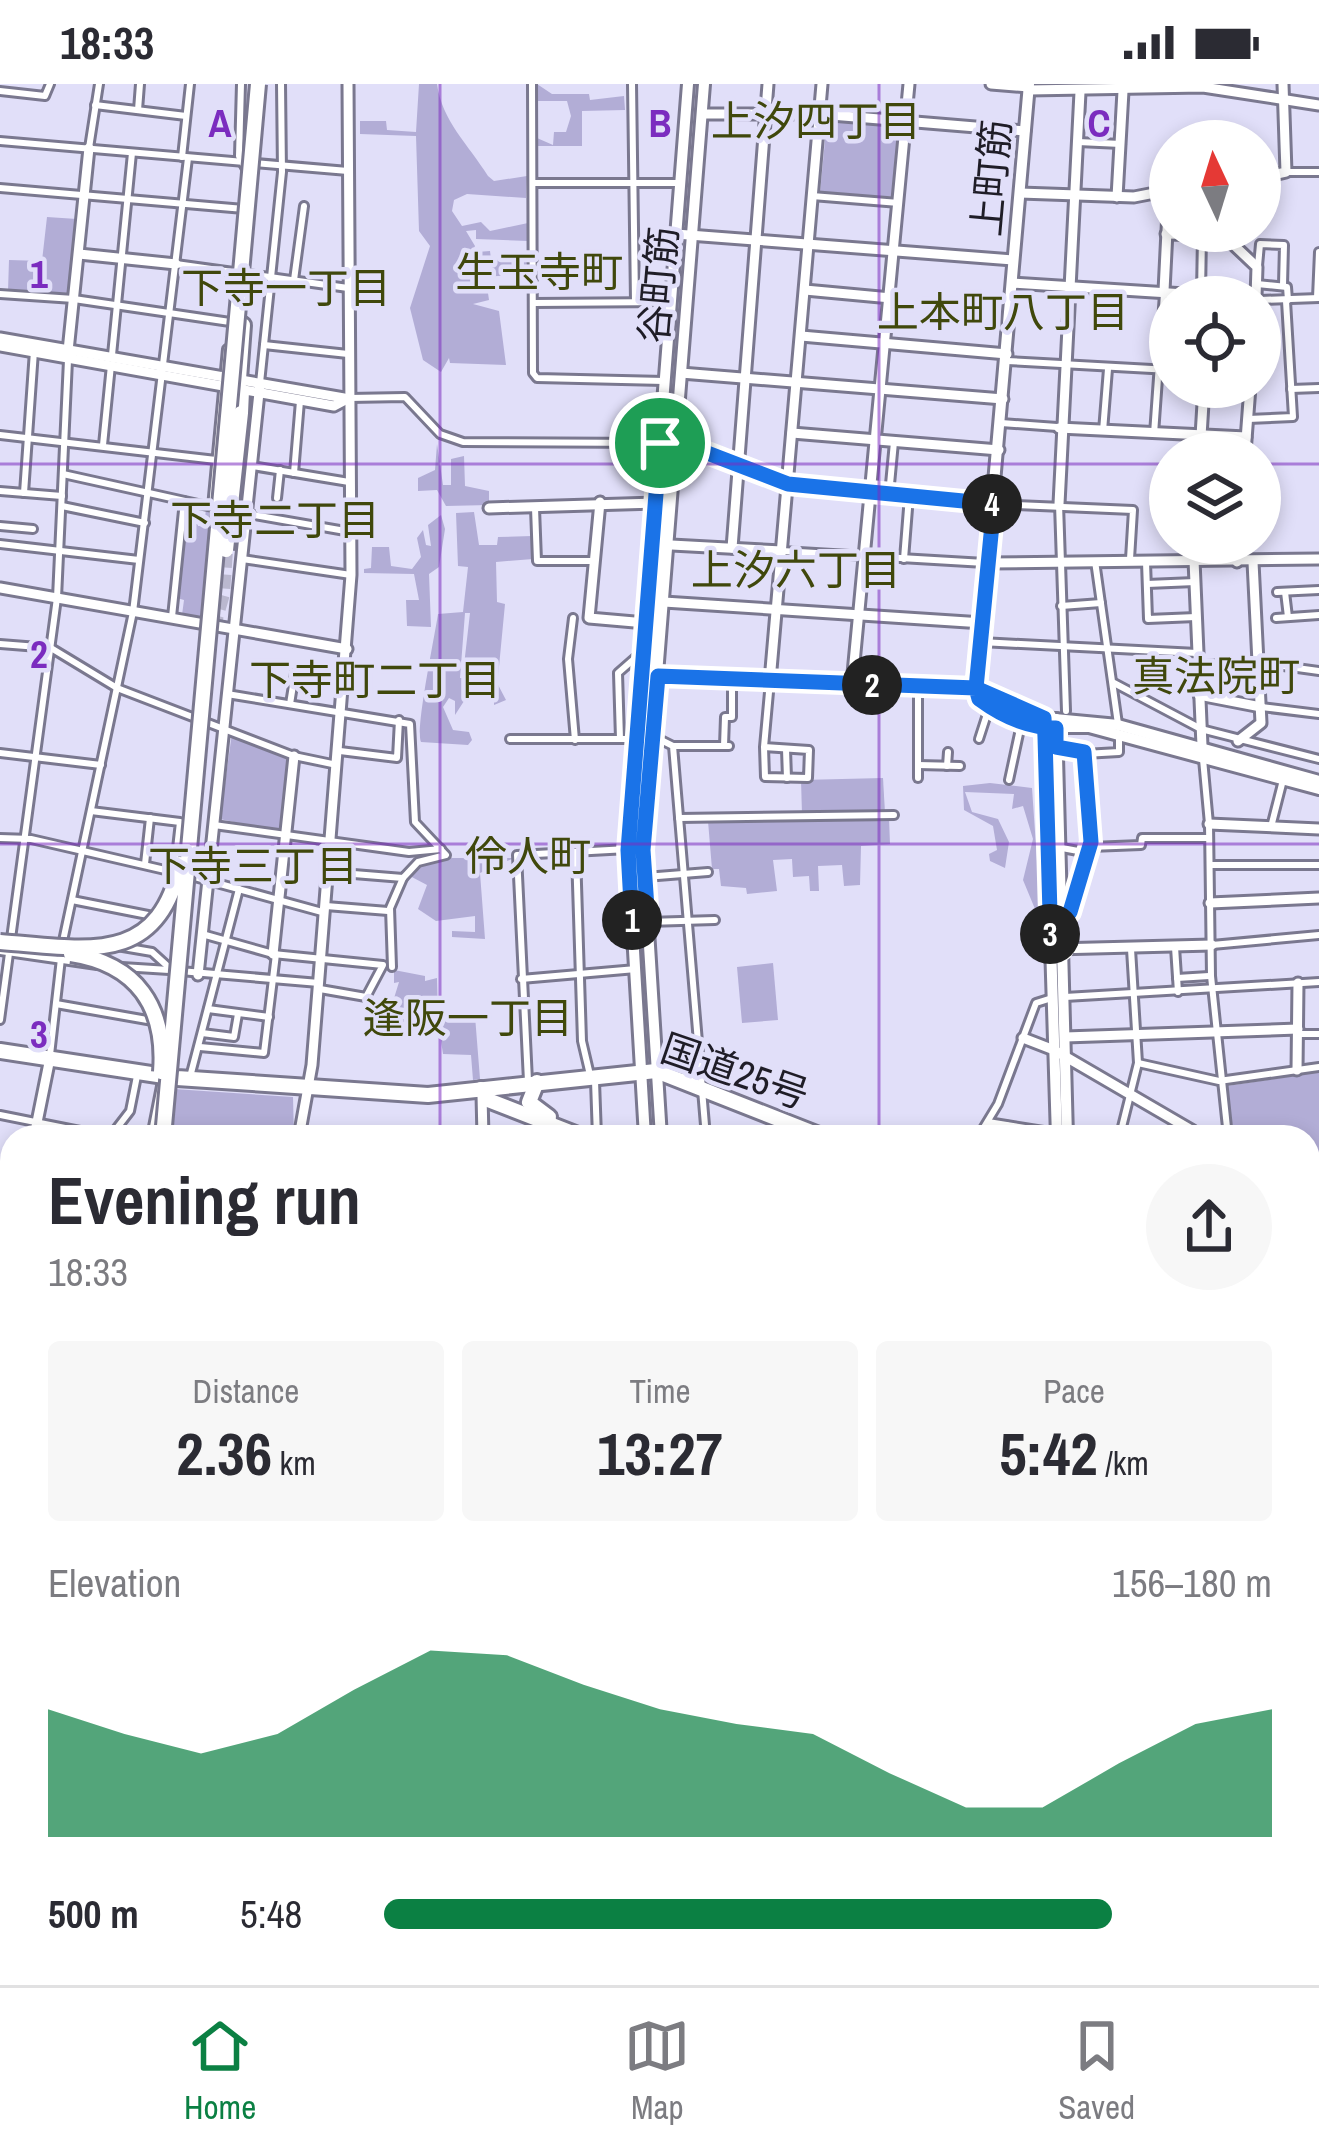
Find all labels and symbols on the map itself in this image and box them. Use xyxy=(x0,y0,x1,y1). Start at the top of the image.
district label: 上汐四丁目 xyxy=(711,93,921,149)
text: A xyxy=(208,97,232,149)
text: B xyxy=(648,97,672,149)
text: C xyxy=(1087,97,1111,149)
street label: 上町筋 xyxy=(960,117,1022,239)
north arrow xyxy=(1149,120,1281,252)
street label: 谷町筋 xyxy=(627,224,689,346)
district label: 生玉寺町 xyxy=(455,244,623,300)
text: 1 xyxy=(30,248,48,300)
district label: 下寺一丁目 xyxy=(181,260,391,316)
district label: 上本町八丁目 xyxy=(877,284,1129,340)
pin xyxy=(609,392,711,494)
pin: 4 xyxy=(962,474,1022,534)
district label: 下寺二丁目 xyxy=(170,492,380,548)
district label: 上汐六丁目 xyxy=(691,542,901,598)
text: 2 xyxy=(30,628,48,680)
district label: 真法院町 xyxy=(1132,648,1300,704)
district label: 下寺町二丁目 xyxy=(249,652,501,708)
pin: 2 xyxy=(842,655,902,715)
district label: 伶人町 xyxy=(465,828,591,884)
district label: 下寺三丁目 xyxy=(148,838,358,894)
pin: 1 xyxy=(602,890,662,950)
pin: 3 xyxy=(1020,904,1080,964)
district label: 逢阪一丁目 xyxy=(363,990,573,1046)
text: 3 xyxy=(30,1008,48,1060)
street label: 国道25号 xyxy=(654,1022,816,1120)

